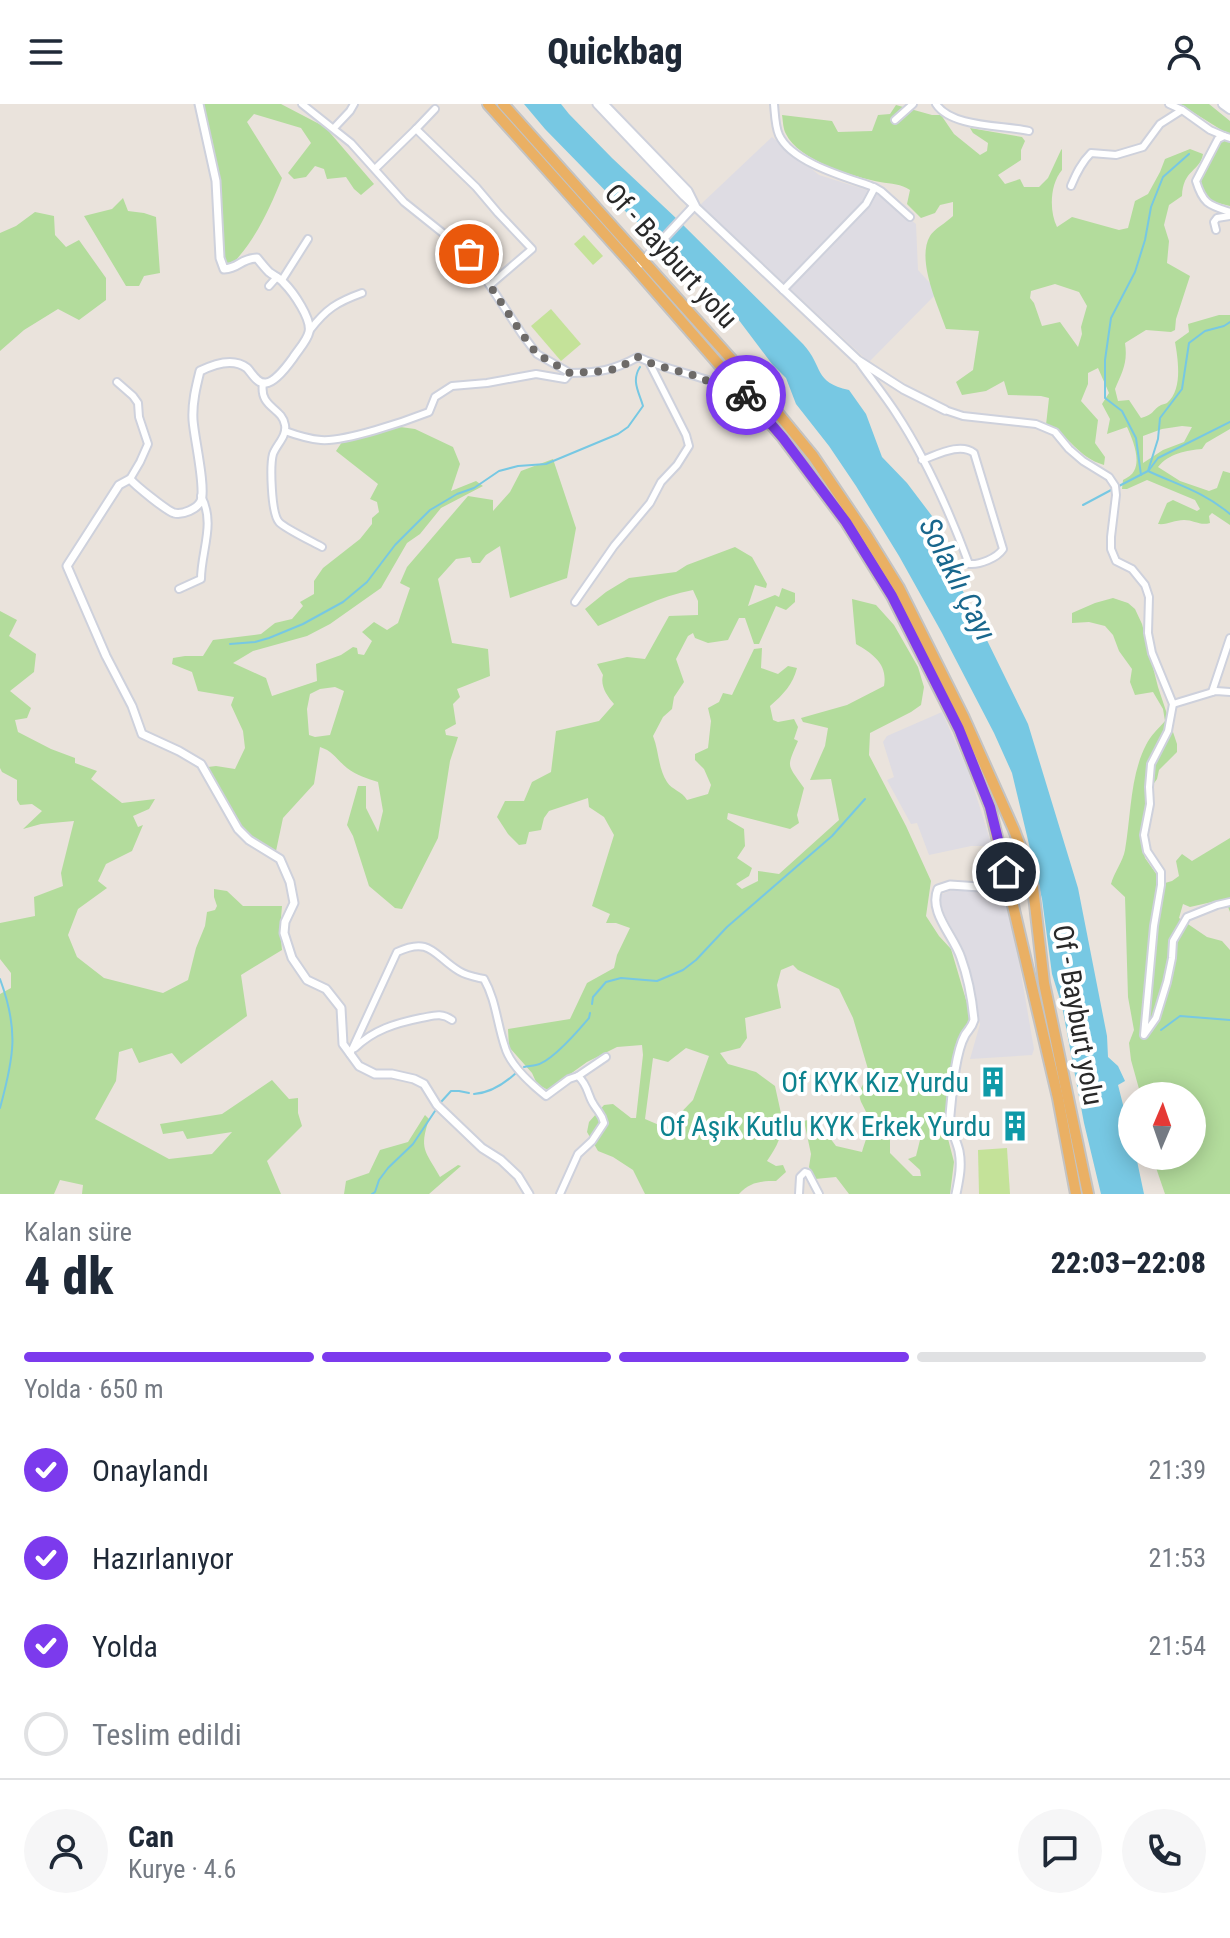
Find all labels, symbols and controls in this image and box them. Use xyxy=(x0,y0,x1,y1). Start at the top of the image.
icon: menu xyxy=(24,30,68,74)
icon: person xyxy=(1162,30,1206,74)
text: Quickbag xyxy=(547,31,683,73)
street label: Of - Bayburt yolu xyxy=(598,177,744,335)
pin xyxy=(435,220,503,288)
icon: bag xyxy=(447,232,491,276)
courier xyxy=(706,355,786,435)
icon: bike xyxy=(724,373,768,417)
water label: Solaklı Çayı xyxy=(912,512,1004,646)
pin xyxy=(972,838,1040,906)
icon: home xyxy=(984,850,1028,894)
street label: Of - Bayburt yolu xyxy=(1046,922,1110,1108)
building icon: Of KYK Kız Yurdu xyxy=(976,1065,1010,1099)
place label: Of KYK Kız Yurdu xyxy=(781,1066,969,1099)
north arrow xyxy=(1118,1082,1206,1170)
map controls xyxy=(1118,1082,1206,1170)
building icon: Of Aşık Kutlu KYK Erkek Yurdu xyxy=(998,1109,1032,1143)
place label: Of Aşık Kutlu KYK Erkek Yurdu xyxy=(659,1110,991,1143)
text: Kalan süre xyxy=(24,1217,132,1247)
text: 22:03–22:08 xyxy=(1051,1245,1206,1280)
text: 4 dk xyxy=(24,1246,113,1307)
text: Yolda · 650 m xyxy=(24,1374,164,1404)
icon: check xyxy=(24,1448,68,1492)
text: Onaylandı xyxy=(92,1453,209,1488)
text: 21:39 xyxy=(1149,1455,1206,1485)
icon: check xyxy=(24,1536,68,1580)
text: Hazırlanıyor xyxy=(92,1541,234,1576)
text: 21:53 xyxy=(1149,1543,1206,1573)
icon: check xyxy=(24,1624,68,1668)
text: Yolda xyxy=(92,1629,158,1664)
text: 21:54 xyxy=(1149,1631,1206,1661)
text: Teslim edildi xyxy=(92,1717,242,1752)
button: person xyxy=(24,1809,108,1893)
button: chat xyxy=(1018,1809,1102,1893)
button: phone xyxy=(1122,1809,1206,1893)
text: Can xyxy=(128,1819,174,1854)
text: Kurye · 4.6 xyxy=(128,1854,236,1884)

